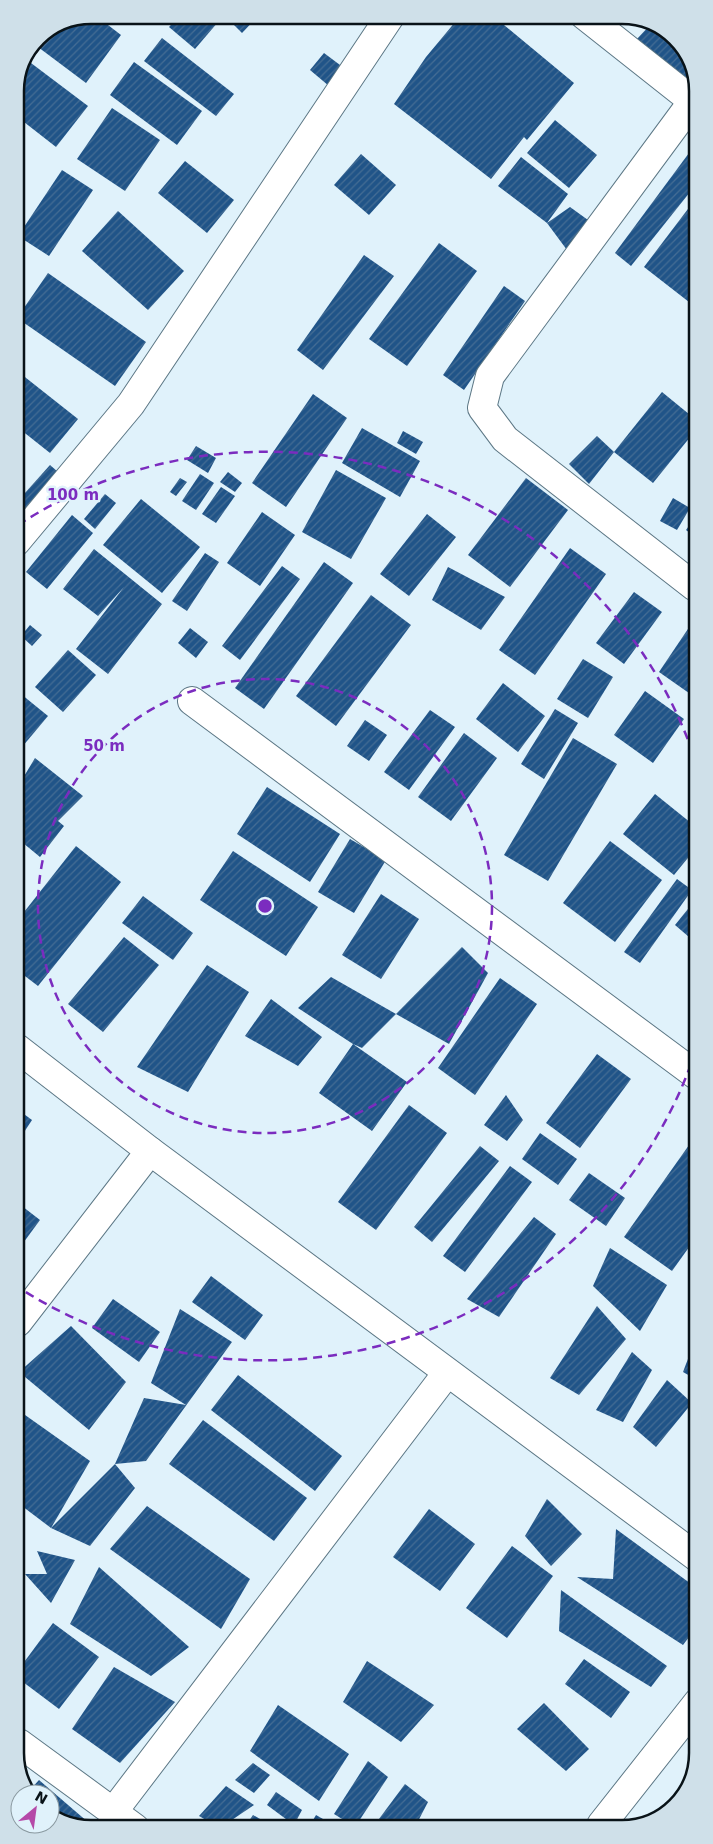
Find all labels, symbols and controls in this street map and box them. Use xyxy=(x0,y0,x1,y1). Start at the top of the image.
text: 100 m xyxy=(47,486,99,504)
text: 50 m xyxy=(83,737,125,755)
centre of rings xyxy=(256,897,274,915)
north arrow xyxy=(10,1784,60,1834)
text: N xyxy=(32,1788,50,1807)

